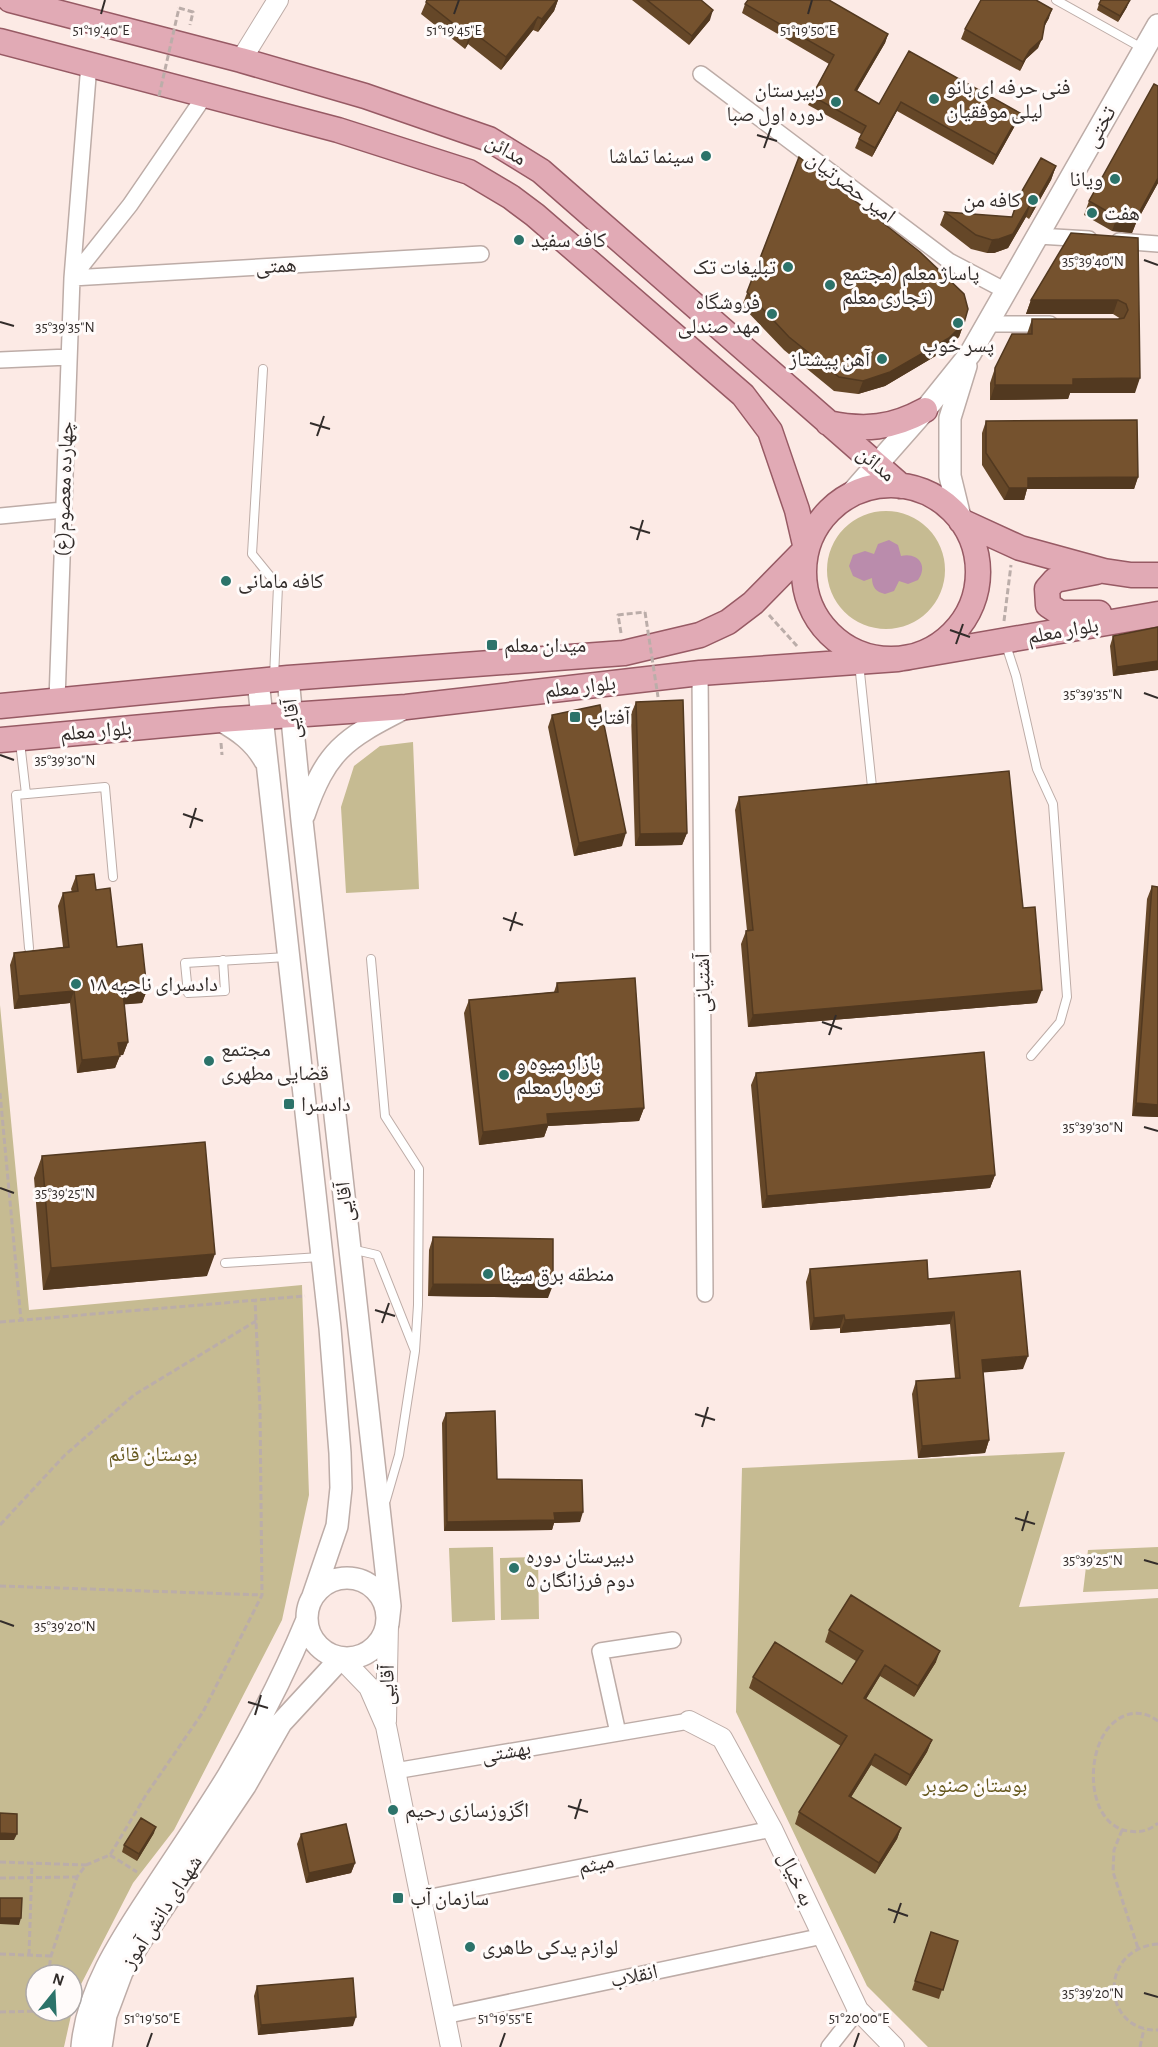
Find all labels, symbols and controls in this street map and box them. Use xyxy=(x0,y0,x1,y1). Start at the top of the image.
text: 51°19'40"E xyxy=(72,23,130,38)
text: 51°19'45"E xyxy=(426,23,482,38)
text: 51°19'50"E xyxy=(780,23,836,38)
place label: فنی حرفه ای بانو لیلی موفقیان xyxy=(946,77,1071,124)
place label: دبیرستان دوره اول صبا xyxy=(727,80,824,126)
marker: فنی حرفه ای بانو لیلی موفقیان xyxy=(927,92,941,106)
marker: دبیرستان دوره اول صبا xyxy=(829,95,843,109)
street label: تختی xyxy=(1080,103,1121,152)
street label: مدائن xyxy=(481,130,530,171)
place label: سینما تماشا xyxy=(609,146,694,167)
street label: امیر حضرتیان xyxy=(802,147,899,228)
marker: سینما تماشا xyxy=(699,149,713,163)
place label: ویانا xyxy=(1070,169,1103,190)
marker: ویانا xyxy=(1108,172,1122,186)
place label: کافه من xyxy=(963,190,1021,213)
marker: کافه من xyxy=(1026,193,1040,207)
place label: هفت xyxy=(1104,203,1140,224)
marker: هفت xyxy=(1085,206,1099,220)
place label: کافه سفید xyxy=(531,230,607,251)
marker: کافه سفید xyxy=(512,233,526,247)
street label: همتی xyxy=(255,254,297,280)
text: 35°39'40"N xyxy=(1062,254,1124,269)
place label: تبلیغات تک xyxy=(693,257,776,278)
marker: تبلیغات تک xyxy=(781,260,795,274)
place label: پاساژ معلم (مجتمع تجاری معلم) xyxy=(842,263,979,311)
marker: پاساژ معلم (مجتمع تجاری معلم) xyxy=(823,278,837,292)
place label: فروشگاه مهد صندلی xyxy=(678,292,760,339)
marker: فروشگاه مهد صندلی xyxy=(765,307,779,321)
marker: پسر خوب xyxy=(951,316,965,330)
text: 35°39'35"N xyxy=(35,320,95,335)
place label: پسر خوب xyxy=(922,335,994,357)
place label: آهن پیشتاز xyxy=(788,348,871,372)
marker: آهن پیشتاز xyxy=(875,352,889,366)
street label: چهارده معصوم(ع) xyxy=(51,421,80,557)
street label: مدائن xyxy=(852,442,899,487)
place label: کافه مامانی xyxy=(238,571,324,594)
marker: کافه مامانی xyxy=(219,574,233,588)
street label: بلوار معلم xyxy=(1026,614,1101,651)
place label: میدان معلم xyxy=(504,635,586,659)
marker: میدان معلم xyxy=(485,638,499,652)
street label: بلوار معلم xyxy=(543,672,617,705)
text: 35°39'35"N xyxy=(1063,687,1123,702)
street label: آقایی xyxy=(279,697,307,740)
place label: آفتاب xyxy=(587,706,631,728)
marker: آفتاب xyxy=(568,710,582,724)
street label: بلوار معلم xyxy=(59,717,133,748)
text: 35°39'30"N xyxy=(34,753,96,768)
street label: آشتیانی xyxy=(691,952,716,1013)
place label: دادسرای ناحیه ۱۸ xyxy=(88,974,218,996)
marker: دادسرای ناحیه ۱۸ xyxy=(69,977,83,991)
place label: مجتمع قضایی مطهری xyxy=(221,1039,329,1086)
place label: بازار میوه و تره بار معلم xyxy=(516,1053,601,1101)
marker: مجتمع قضایی مطهری xyxy=(202,1054,216,1068)
marker: بازار میوه و تره بار معلم xyxy=(497,1068,511,1082)
place label: دادسرا xyxy=(301,1094,351,1115)
marker: دادسرا xyxy=(282,1097,296,1111)
text: 35°39'30"N xyxy=(1062,1120,1124,1135)
street label: آقایی xyxy=(332,1180,360,1223)
text: 35°39'25"N xyxy=(35,1186,95,1201)
place label: منطقه برق سینا xyxy=(500,1264,614,1287)
marker: منطقه برق سینا xyxy=(481,1267,495,1281)
park label: بوستان قائم xyxy=(108,1444,198,1468)
place label: دبیرستان دوره دوم فرزانگان ۵ xyxy=(526,1546,635,1594)
text: 35°39'25"N xyxy=(1063,1553,1123,1568)
marker: دبیرستان دوره دوم فرزانگان ۵ xyxy=(507,1561,521,1575)
text: 35°39'20"N xyxy=(34,1619,96,1634)
street label: آقایی xyxy=(375,1664,400,1706)
street label: بهشتی xyxy=(480,1737,533,1769)
park label: بوستان صنوبر xyxy=(922,1775,1027,1797)
place label: اگزوزسازی رحیم xyxy=(405,1800,529,1824)
marker: اگزوزسازی رحیم xyxy=(386,1803,400,1817)
street label: به خیال xyxy=(773,1849,818,1910)
street label: میثم xyxy=(576,1850,616,1881)
street label: شهدای دانش آموز xyxy=(117,1851,208,1974)
place label: سازمان آب xyxy=(410,1887,489,1910)
marker: سازمان آب xyxy=(391,1891,405,1905)
place label: لوازم یدکی طاهری xyxy=(482,1937,618,1961)
marker: لوازم یدکی طاهری xyxy=(463,1940,477,1954)
street label: انقلاب xyxy=(608,1961,660,1992)
north arrow xyxy=(24,1963,84,2023)
text: N xyxy=(51,1970,66,1989)
text: 35°39'20"N xyxy=(1062,1986,1124,2001)
text: 51°19'50"E xyxy=(124,2011,180,2026)
text: 51°19'55"E xyxy=(478,2011,532,2026)
text: 51°20'00"E xyxy=(829,2011,889,2026)

